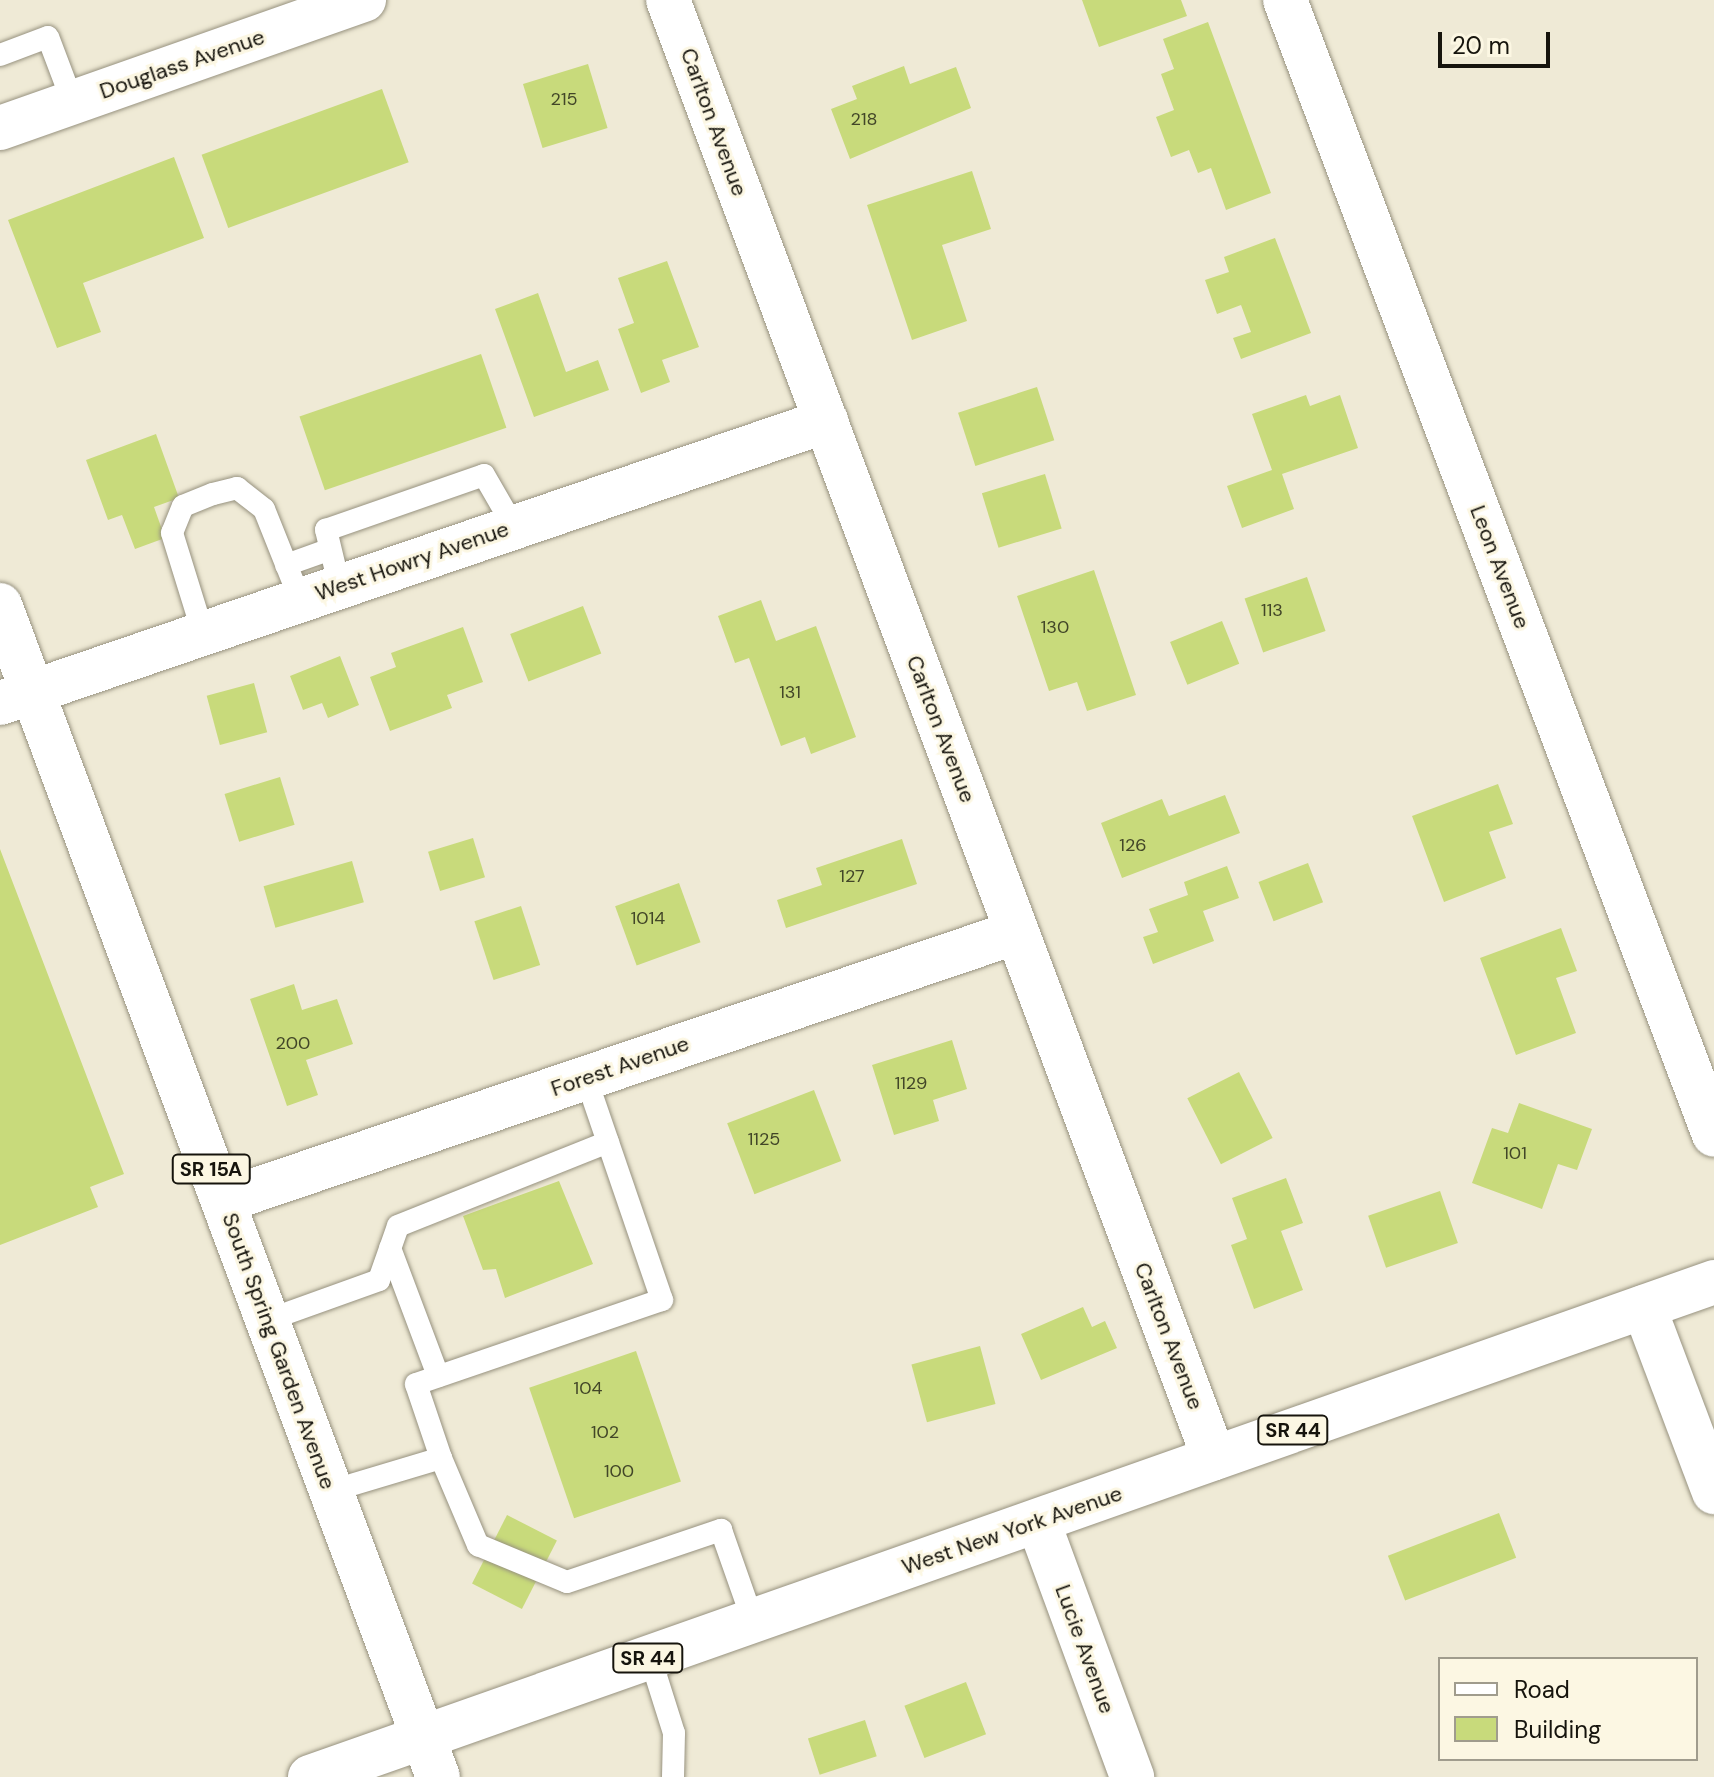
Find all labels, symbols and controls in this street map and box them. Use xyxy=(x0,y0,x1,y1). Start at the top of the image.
scale bar xyxy=(1442,16,1554,66)
street label: Douglass Avenue xyxy=(96,23,268,105)
text: 20 m xyxy=(1452,30,1510,61)
street label: Carlton Avenue xyxy=(675,44,753,200)
house number: 215 xyxy=(551,88,577,110)
house number: 218 xyxy=(851,108,877,130)
street label: Leon Avenue xyxy=(1464,502,1536,632)
street label: West Howry Avenue xyxy=(312,515,512,607)
house number: 113 xyxy=(1261,599,1283,621)
house number: 130 xyxy=(1041,616,1069,638)
street label: Carlton Avenue xyxy=(901,652,981,806)
house number: 131 xyxy=(779,681,801,703)
house number: 126 xyxy=(1119,834,1147,856)
house number: 127 xyxy=(839,865,865,887)
house number: 1014 xyxy=(631,907,665,929)
street label: Forest Avenue xyxy=(547,1030,693,1102)
house number: 200 xyxy=(276,1032,310,1054)
house number: 1129 xyxy=(895,1072,927,1094)
house number: 1125 xyxy=(748,1128,780,1150)
house number: 101 xyxy=(1503,1142,1527,1164)
road number: SR 15A xyxy=(171,1153,251,1185)
street label: South Spring Garden Avenue xyxy=(217,1209,341,1493)
street label: Carlton Avenue xyxy=(1129,1259,1209,1413)
house number: 104 xyxy=(574,1377,602,1399)
road number: SR 44 xyxy=(1257,1414,1329,1446)
house number: 102 xyxy=(591,1421,619,1443)
house number: 100 xyxy=(604,1460,634,1482)
street label: West New York Avenue xyxy=(898,1480,1126,1580)
street label: Lucie Avenue xyxy=(1049,1581,1121,1717)
road number: SR 44 xyxy=(612,1642,684,1674)
legend xyxy=(1438,1657,1698,1761)
text: Road xyxy=(1514,1674,1570,1705)
text: Building xyxy=(1514,1714,1601,1745)

